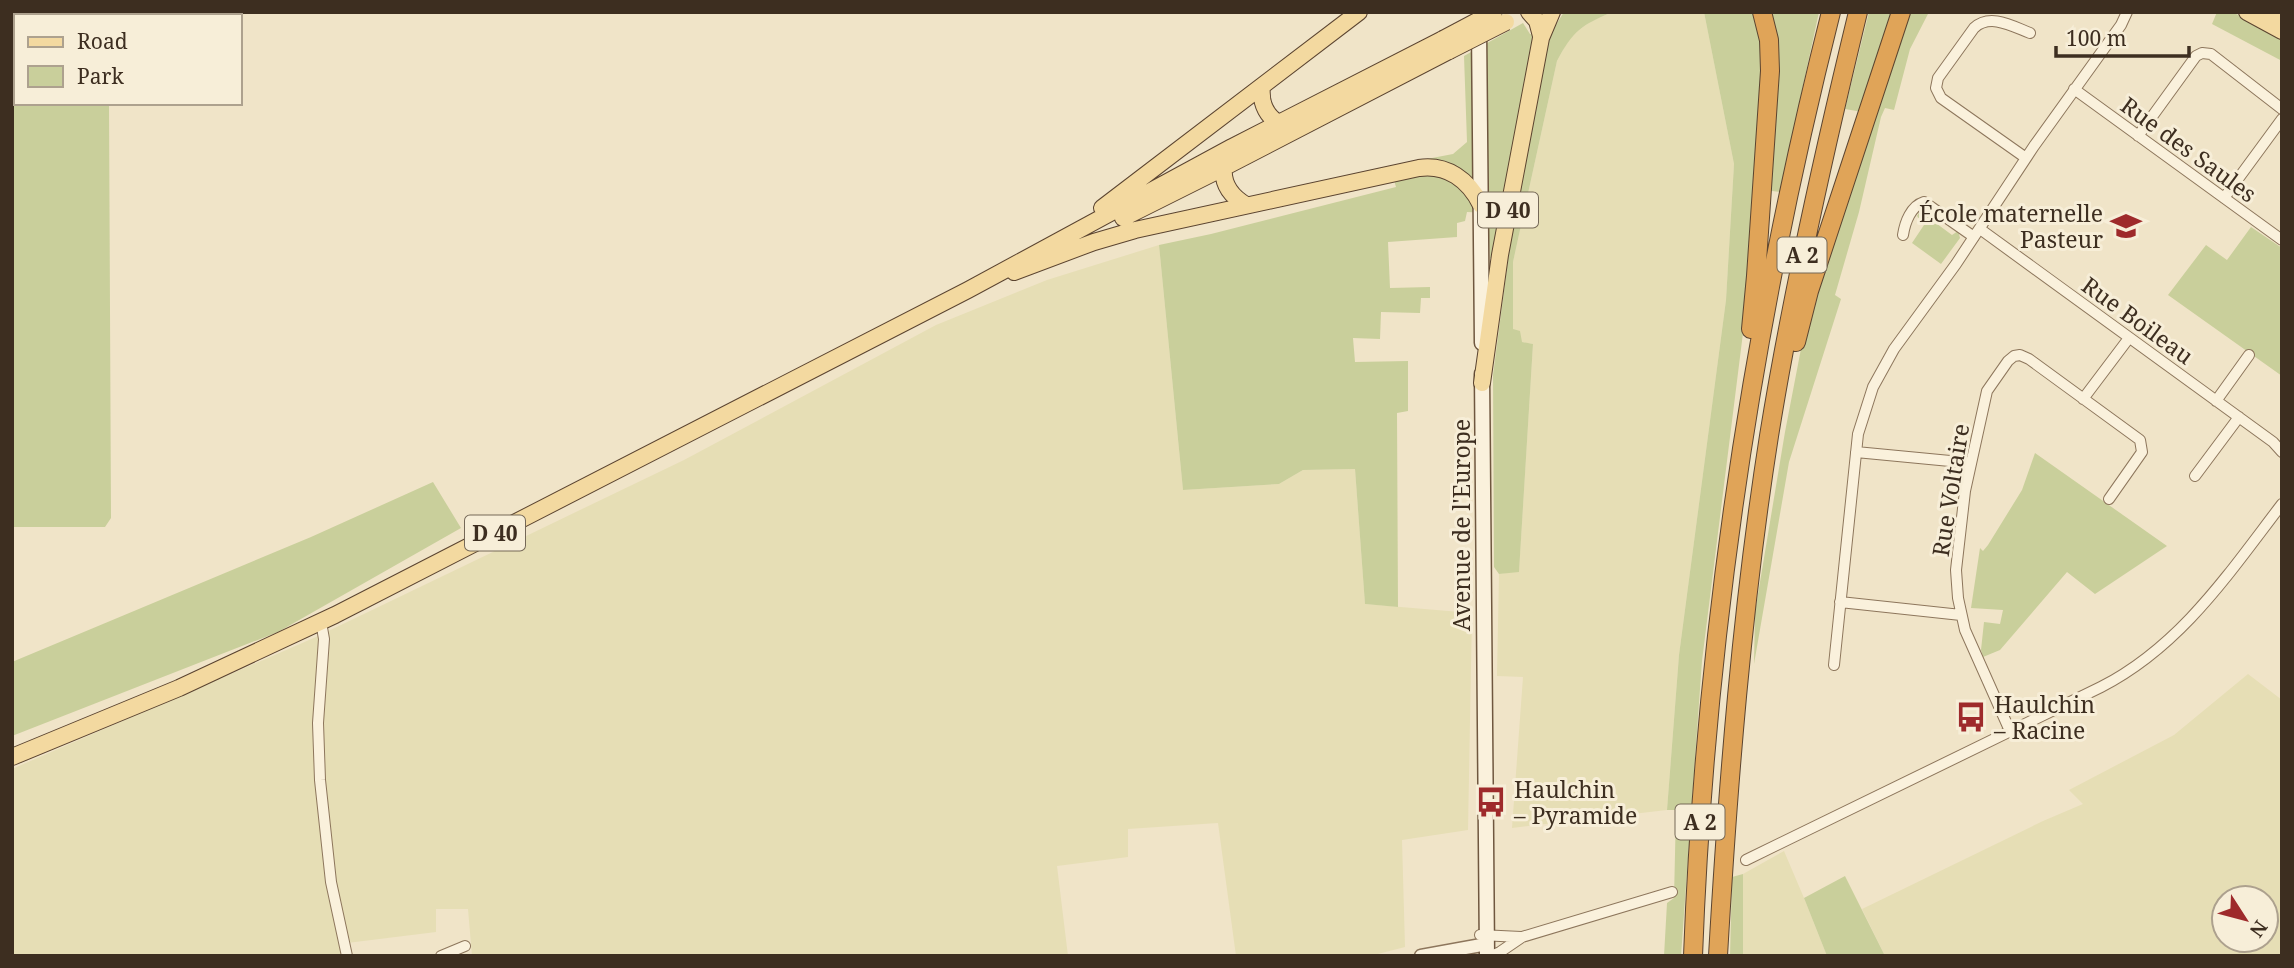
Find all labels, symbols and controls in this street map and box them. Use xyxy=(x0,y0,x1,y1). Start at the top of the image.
legend xyxy=(14,14,242,105)
scale bar xyxy=(2056,14,2189,58)
text: 100 m xyxy=(2066,24,2127,52)
text: Road xyxy=(77,27,128,55)
text: Park xyxy=(77,62,124,90)
street label: Rue des Saules xyxy=(2115,89,2263,209)
road number: D 40 xyxy=(1478,192,1538,228)
place label: École maternelle Pasteur xyxy=(1919,197,2103,255)
school or university icon: École maternelle Pasteur xyxy=(2109,209,2143,243)
road number: A 2 xyxy=(1778,238,1826,272)
street label: Rue Boileau xyxy=(2076,269,2201,372)
street label: Avenue de l'Europe xyxy=(1445,419,1477,631)
street label: Rue Voltaire xyxy=(1924,421,1976,559)
road number: D 40 xyxy=(465,516,525,550)
place label: Haulchin – Racine xyxy=(1993,688,2095,746)
bus stop icon: Haulchin – Racine xyxy=(1954,700,1988,734)
place label: Haulchin – Pyramide xyxy=(1513,773,1637,831)
bus stop icon: Haulchin – Pyramide xyxy=(1474,785,1508,819)
road number: A 2 xyxy=(1676,804,1724,840)
north arrow xyxy=(2210,884,2280,954)
text: N xyxy=(2244,915,2274,943)

